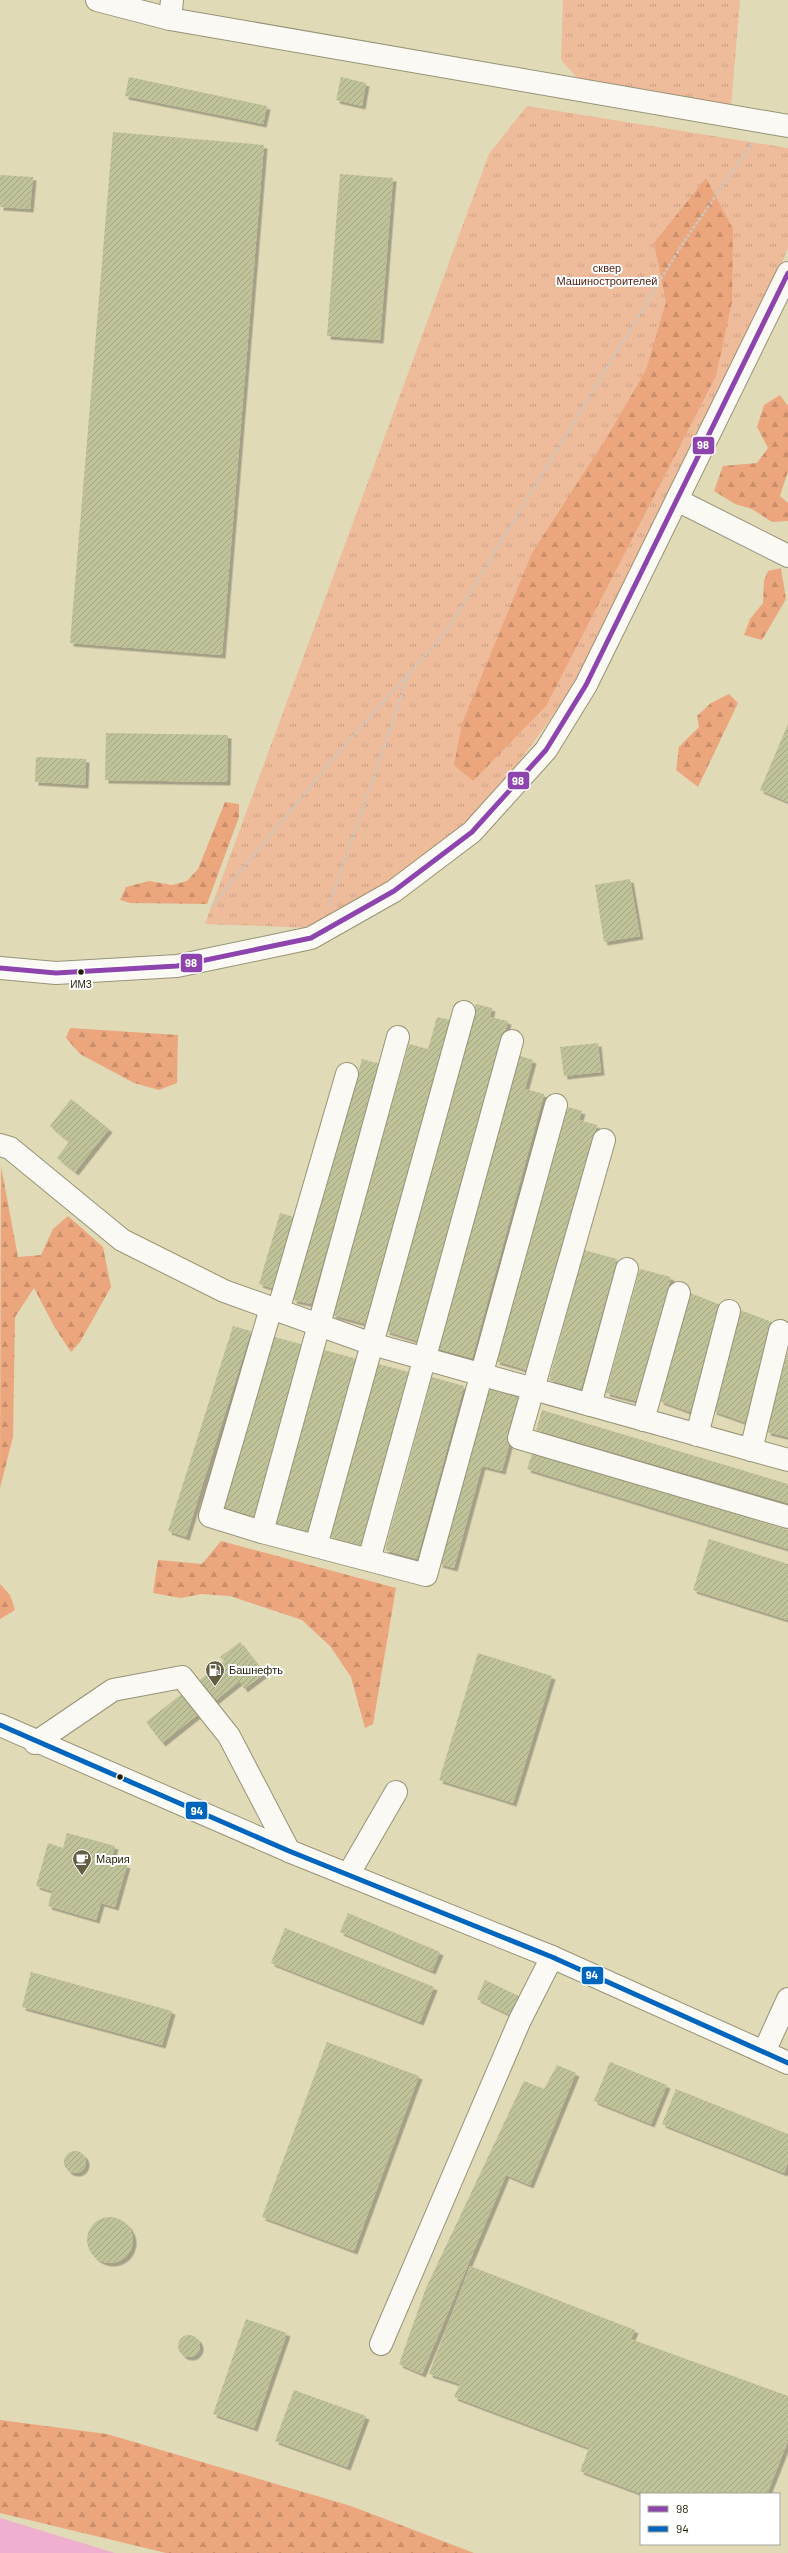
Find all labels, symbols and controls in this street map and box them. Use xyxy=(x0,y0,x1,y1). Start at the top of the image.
park label: сквер Машиностроителей xyxy=(557,261,657,287)
line badge: 98 xyxy=(692,436,715,455)
text: 98 xyxy=(697,438,709,451)
line badge: 98 xyxy=(507,771,530,790)
text: 98 xyxy=(512,774,524,787)
line badge: 98 xyxy=(180,953,203,973)
text: 98 xyxy=(185,956,197,969)
marker: ИМЗ xyxy=(76,967,86,977)
place label: ИМЗ xyxy=(70,978,92,990)
fuel station icon: Башнефть xyxy=(204,1659,226,1687)
place label: Башнефть xyxy=(229,1663,283,1676)
unlabelled marker xyxy=(115,1772,125,1782)
line badge: 94 xyxy=(185,1801,208,1820)
text: 94 xyxy=(191,1804,204,1817)
cafe icon: Мария xyxy=(71,1848,93,1876)
place label: Мария xyxy=(96,1852,130,1865)
line badge: 94 xyxy=(581,1966,604,1985)
text: 94 xyxy=(586,1968,599,1981)
legend xyxy=(640,2493,780,2545)
text: 98 xyxy=(676,2501,689,2515)
text: 94 xyxy=(676,2521,689,2535)

